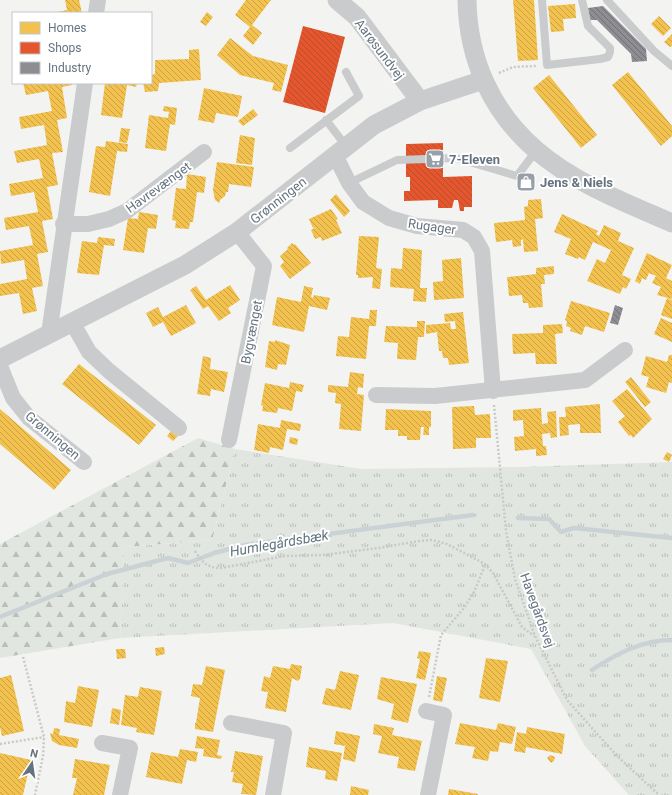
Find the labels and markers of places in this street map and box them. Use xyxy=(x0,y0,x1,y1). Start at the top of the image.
supermarket icon: 7-Eleven xyxy=(424,148,446,170)
place label: 7-Eleven xyxy=(449,152,500,167)
shop icon: Jens & Niels xyxy=(515,171,537,193)
place label: Jens & Niels xyxy=(540,175,613,190)

